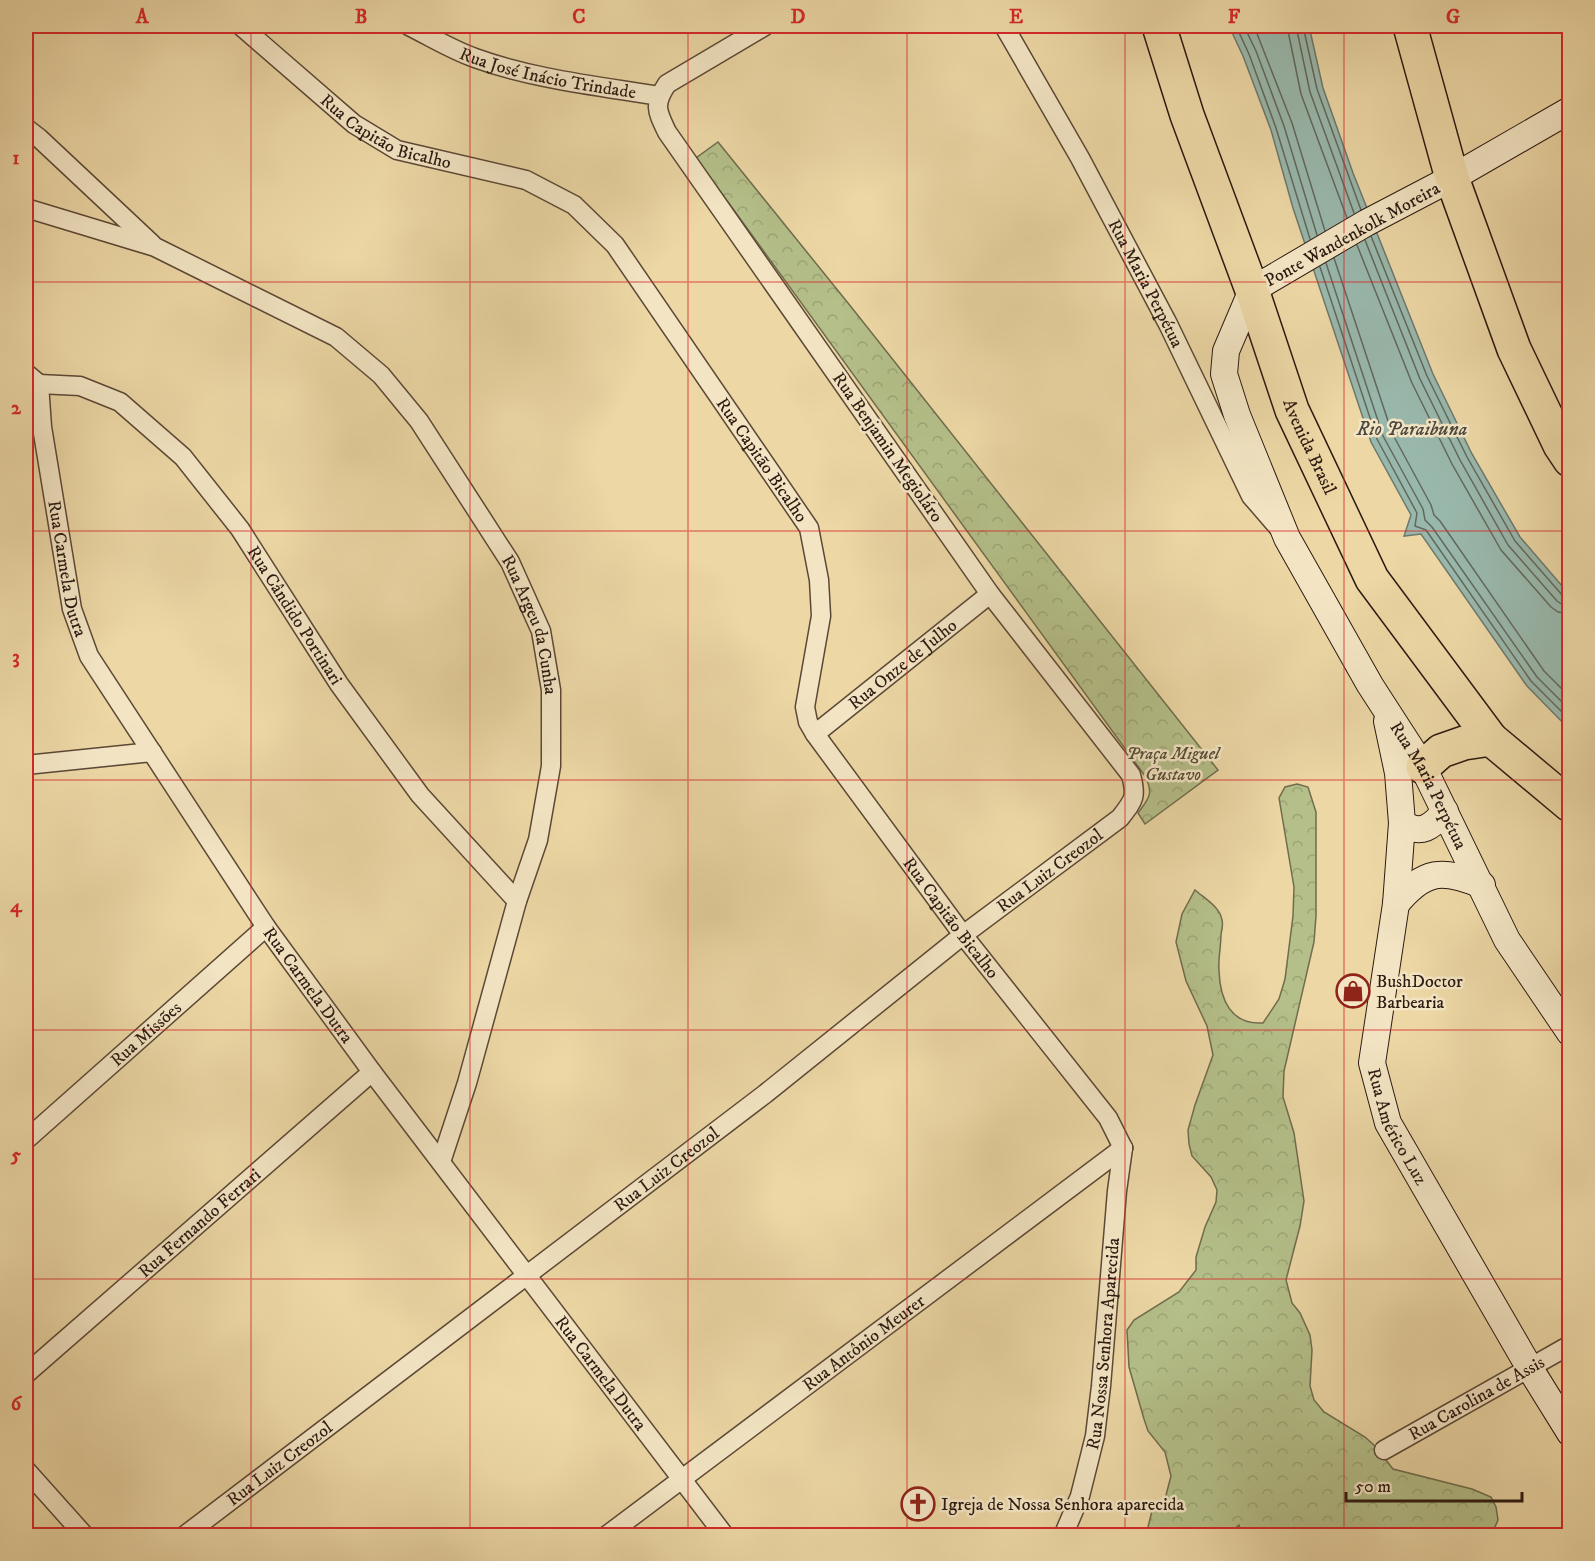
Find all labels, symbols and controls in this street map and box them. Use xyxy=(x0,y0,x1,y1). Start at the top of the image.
text: A xyxy=(135,5,150,30)
text: B xyxy=(355,5,367,30)
text: C xyxy=(572,5,586,30)
text: D xyxy=(791,5,806,30)
text: E xyxy=(1009,5,1023,30)
text: F xyxy=(1228,5,1241,30)
text: G xyxy=(1446,5,1460,30)
street label: Rua José Inácio Trindade xyxy=(456,43,637,104)
street label: Rua Capitão Bicalho xyxy=(315,90,453,174)
text: 1 xyxy=(12,146,20,171)
street label: Ponte Wandenkolk Moreira xyxy=(1261,177,1444,292)
street label: Rua Maria Perpétua xyxy=(1102,216,1188,352)
street label: Rua Benjamin Megioláro xyxy=(827,368,947,527)
street label: Rua Capitão Bicalho xyxy=(711,394,812,527)
text: 2 xyxy=(11,396,22,421)
street label: Avenida Brasil xyxy=(1277,397,1341,499)
water label: Rio Paraibuna xyxy=(1356,417,1467,442)
street label: Rua Carmela Dutra xyxy=(42,499,91,640)
street label: Rua Cândido Portinari xyxy=(242,542,347,690)
street label: Rua Argeu da Cunha xyxy=(496,551,561,695)
street label: Rua Onze de Julho xyxy=(844,615,962,715)
text: 3 xyxy=(12,645,20,670)
street label: Rua Maria Perpétua xyxy=(1385,718,1471,853)
park label: Praça Miguel Gustavo xyxy=(1127,743,1222,786)
street label: Rua Luiz Creozol xyxy=(993,824,1108,918)
street label: Rua Capitão Bicalho xyxy=(897,853,1003,984)
text: 4 xyxy=(10,894,23,919)
street label: Rua Carmela Dutra xyxy=(258,923,358,1048)
place label: BushDoctor Barbearia xyxy=(1376,971,1463,1014)
shop icon: BushDoctor Barbearia xyxy=(1335,973,1371,1009)
street label: Rua Missões xyxy=(106,997,186,1072)
street label: Rua Américo Luz xyxy=(1362,1066,1432,1189)
street label: Rua Luiz Creozol xyxy=(610,1122,725,1217)
text: 5 xyxy=(10,1143,21,1168)
street label: Rua Fernando Ferrari xyxy=(134,1164,266,1283)
street label: Rua Nossa Senhora Aparecida xyxy=(1082,1237,1125,1452)
street label: Rua Antônio Meurer xyxy=(799,1290,930,1397)
street label: Rua Carmela Dutra xyxy=(549,1312,651,1436)
street label: Rua Carolina de Assis xyxy=(1405,1352,1549,1446)
text: 6 xyxy=(11,1392,23,1417)
street label: Rua Luiz Creozol xyxy=(223,1417,338,1511)
scale bar xyxy=(1346,1465,1522,1503)
text: 50 m xyxy=(1355,1476,1391,1498)
church icon: Igreja de Nossa Senhora aparecida xyxy=(900,1486,936,1522)
place label: Igreja de Nossa Senhora aparecida xyxy=(941,1494,1185,1516)

